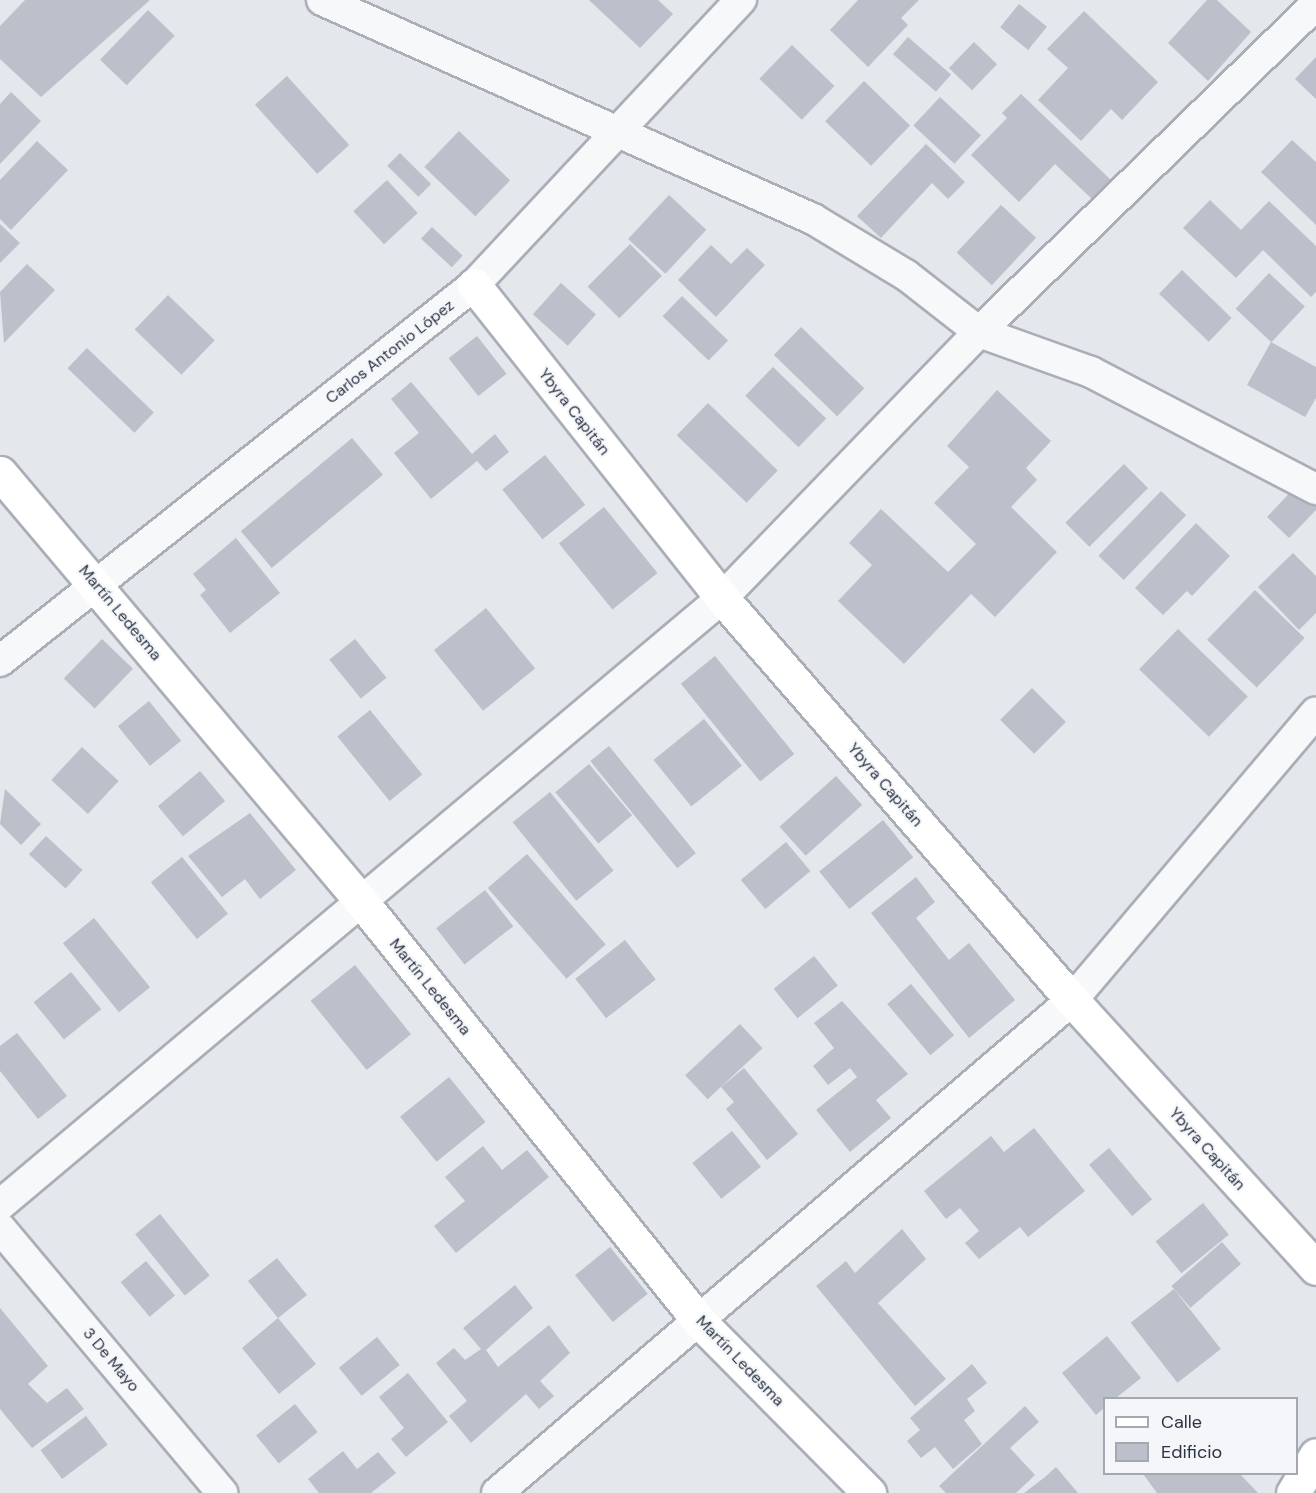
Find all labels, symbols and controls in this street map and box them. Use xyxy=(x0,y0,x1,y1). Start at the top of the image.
street label: Carlos Antonio López xyxy=(322,296,458,408)
street label: Ybyra Capitán xyxy=(534,365,614,459)
street label: Martín Ledesma xyxy=(75,561,165,665)
street label: Ybyra Capitán xyxy=(843,739,927,831)
street label: Martín Ledesma xyxy=(385,935,475,1039)
street label: Ybyra Capitán xyxy=(1165,1104,1249,1194)
street label: Martín Ledesma xyxy=(692,1312,788,1410)
street label: 3 De Mayo xyxy=(79,1324,143,1396)
legend xyxy=(1103,1397,1298,1475)
text: Calle xyxy=(1161,1410,1202,1434)
text: Edificio xyxy=(1161,1440,1222,1464)

